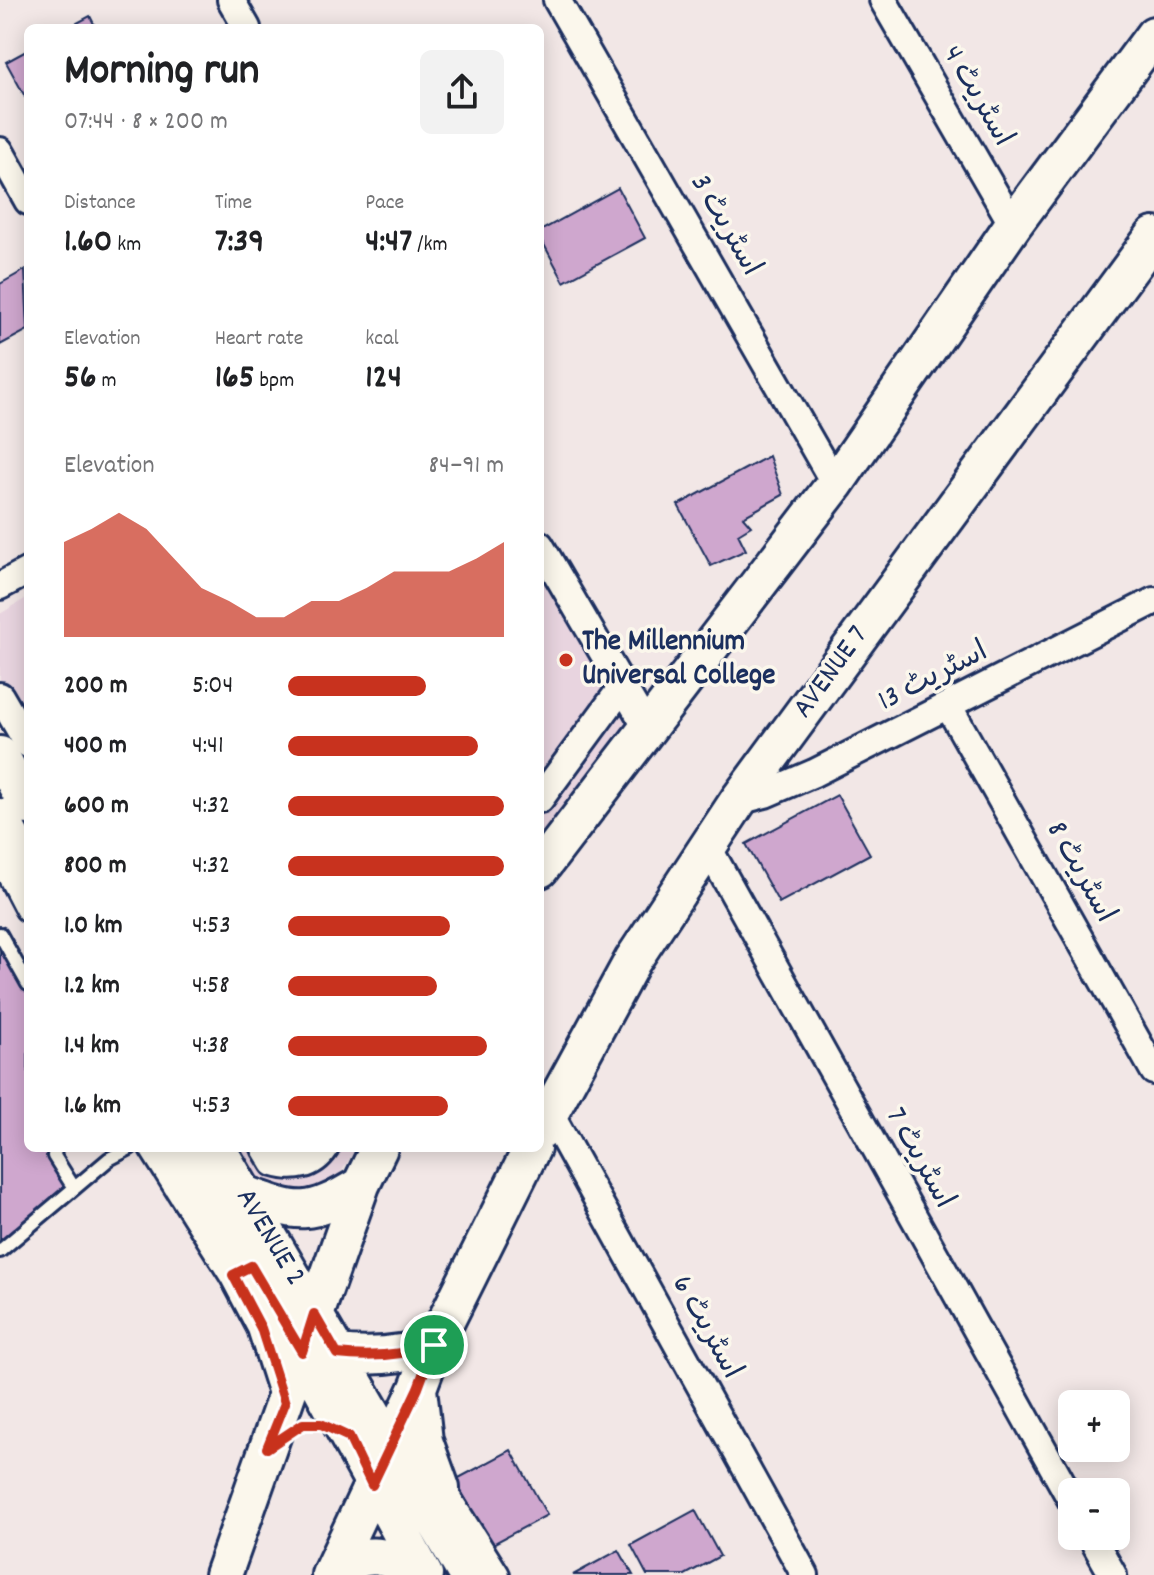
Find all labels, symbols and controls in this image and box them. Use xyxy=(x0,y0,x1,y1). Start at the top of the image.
street label: اسٹریٹ 4 xyxy=(930,38,1022,156)
text: Morning run xyxy=(64,42,259,105)
button: share xyxy=(420,50,504,134)
text: 07:44 · 8 × 200 m xyxy=(64,104,228,141)
street label: اسٹریٹ 3 xyxy=(677,167,771,285)
text: Distance xyxy=(64,188,136,219)
text: Time xyxy=(215,188,252,219)
text: Pace xyxy=(365,188,404,219)
text: 1.60 xyxy=(64,219,112,268)
text: 7:39 xyxy=(215,219,264,268)
text: 4:47 xyxy=(365,219,412,268)
text: km xyxy=(112,230,141,261)
text: /km xyxy=(412,230,448,261)
text: Elevation xyxy=(64,324,141,355)
text: Heart rate xyxy=(215,324,304,355)
text: kcal xyxy=(365,324,399,355)
text: 56 xyxy=(64,355,96,404)
text: 165 xyxy=(215,355,255,404)
text: 124 xyxy=(365,355,402,404)
text: m xyxy=(96,366,117,397)
text: bpm xyxy=(255,366,294,397)
text: Elevation xyxy=(64,448,154,485)
text: 84–91 m xyxy=(428,448,504,485)
street label: AVENUE 7 xyxy=(784,618,880,728)
place label: The Millennium Universal College xyxy=(582,622,775,699)
street label: اسٹریٹ 13 xyxy=(872,632,996,724)
marker: The Millennium Universal College xyxy=(557,651,575,669)
text: 200 m xyxy=(64,668,128,705)
text: 5:04 xyxy=(192,668,233,705)
text: 400 m xyxy=(64,728,127,765)
text: 4:41 xyxy=(192,728,224,765)
text: 600 m xyxy=(64,788,129,825)
text: 4:32 xyxy=(192,788,230,825)
street label: اسٹریٹ 8 xyxy=(1033,814,1125,932)
text: 800 m xyxy=(64,848,127,885)
text: 4:32 xyxy=(192,848,230,885)
text: 1.0 km xyxy=(64,908,123,945)
text: 4:53 xyxy=(192,908,231,945)
text: 1.2 km xyxy=(64,968,120,1005)
text: 4:58 xyxy=(192,968,230,1005)
text: 1.4 km xyxy=(64,1028,119,1065)
text: 4:38 xyxy=(192,1028,229,1065)
text: 1.6 km xyxy=(64,1088,121,1125)
text: 4:53 xyxy=(192,1088,231,1125)
street label: اسٹریٹ 7 xyxy=(873,1101,963,1217)
street label: AVENUE 2 xyxy=(223,1181,315,1295)
street label: اسٹریٹ 6 xyxy=(659,1268,751,1388)
pin xyxy=(400,1311,468,1379)
icon: arrive xyxy=(412,1323,456,1367)
map controls xyxy=(1058,1390,1130,1550)
button: + xyxy=(1058,1390,1130,1462)
button: − xyxy=(1058,1478,1130,1550)

